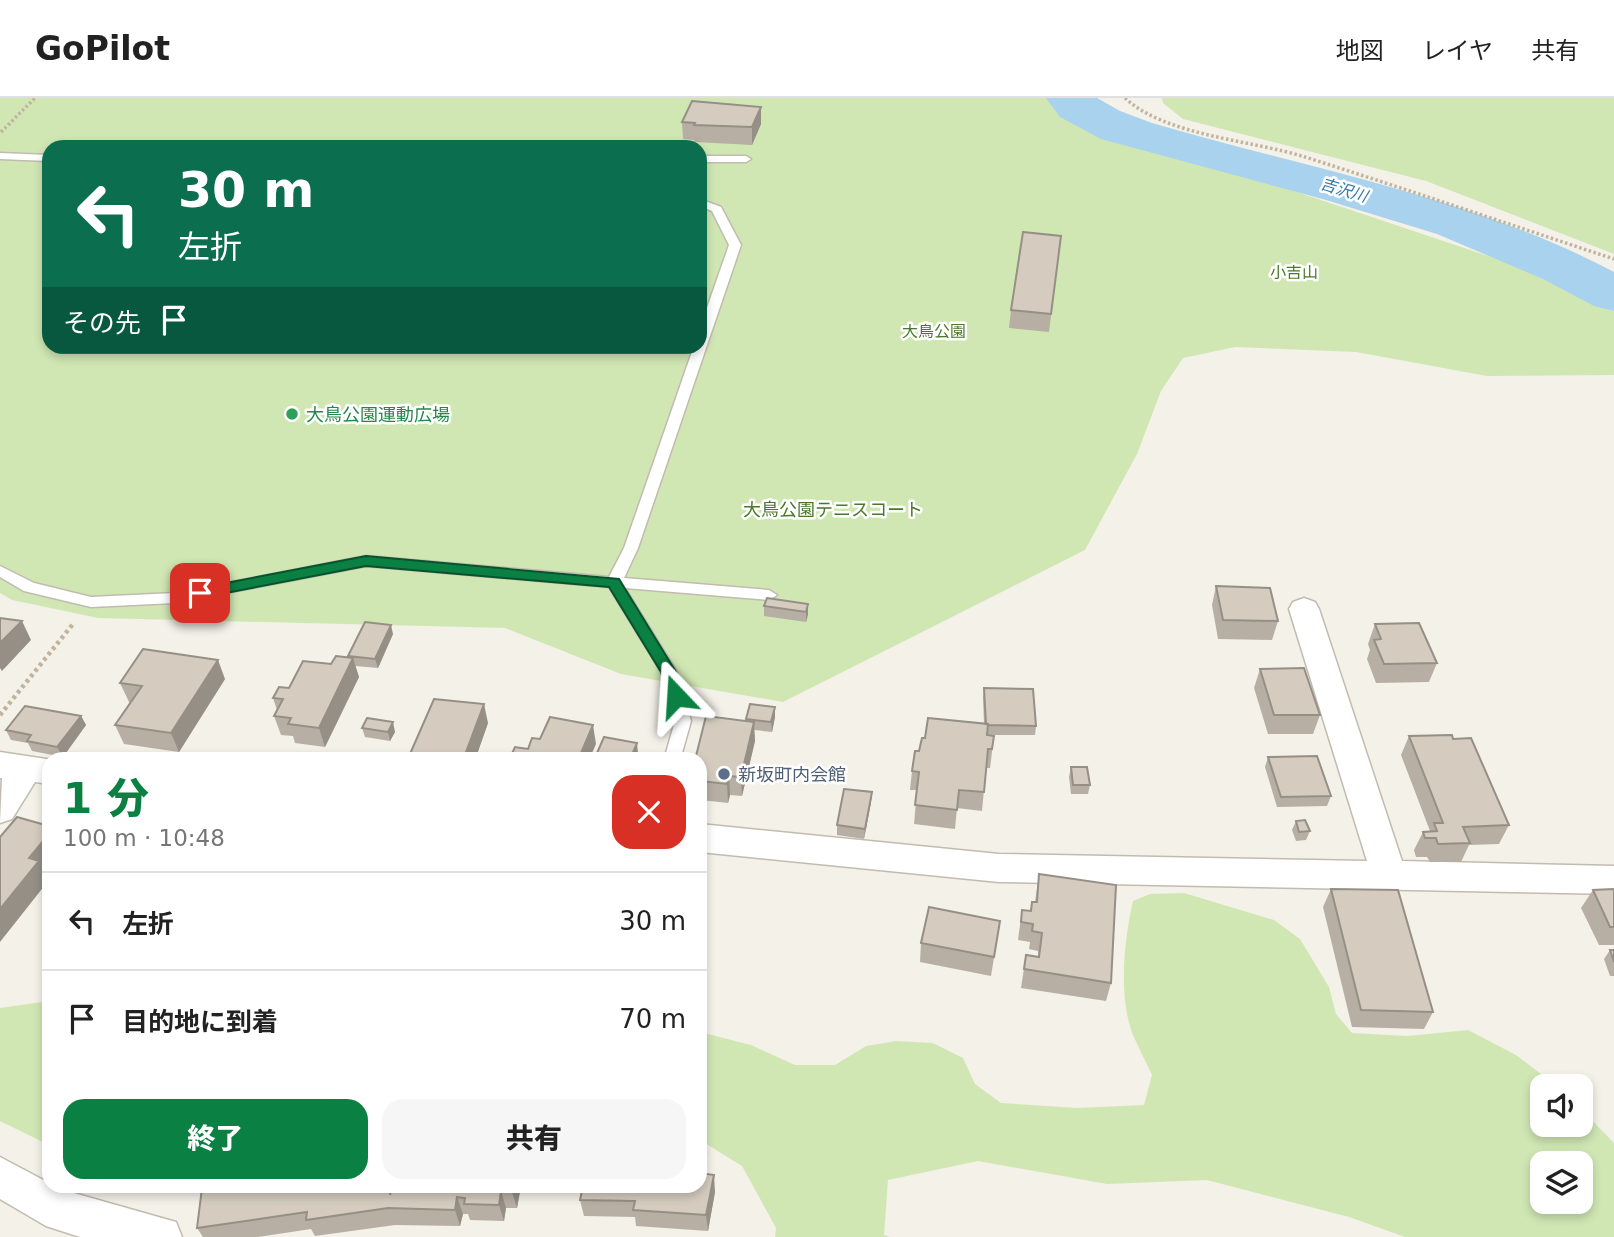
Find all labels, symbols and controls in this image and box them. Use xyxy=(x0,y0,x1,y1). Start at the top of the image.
text: GoPilot xyxy=(35,29,170,68)
text: 地図 xyxy=(1336,37,1384,65)
text: レイヤ xyxy=(1422,37,1493,65)
text: 共有 xyxy=(1531,37,1579,65)
text: 30 m xyxy=(178,162,314,219)
icon: left xyxy=(63,168,154,259)
water label: 吉沢川 xyxy=(1318,174,1372,207)
text: 左折 xyxy=(178,228,242,266)
park label: 小吉山 xyxy=(1270,263,1318,282)
icon: arrive xyxy=(155,301,193,339)
text: その先 xyxy=(63,308,141,338)
park label: 大鳥公園 xyxy=(902,322,966,341)
place label: 大鳥公園運動広場 xyxy=(306,404,450,425)
marker: 大鳥公園運動広場 xyxy=(284,406,300,422)
park label: 大鳥公園テニスコート xyxy=(743,499,923,520)
pin xyxy=(170,563,230,623)
icon: arrive xyxy=(181,574,219,612)
position arrow xyxy=(639,659,713,733)
place label: 新坂町内会館 xyxy=(738,764,846,785)
marker: 新坂町内会館 xyxy=(716,766,732,782)
text: 1 分 xyxy=(63,774,149,823)
button: close xyxy=(612,775,686,849)
text: 100 m · 10:48 xyxy=(63,825,225,851)
icon: left xyxy=(63,902,101,940)
text: 30 m xyxy=(619,906,686,936)
text: 左折 xyxy=(122,909,174,939)
icon: arrive xyxy=(63,1000,101,1038)
text: 70 m xyxy=(619,1004,686,1034)
text: 目的地に到着 xyxy=(122,1007,278,1037)
map controls xyxy=(1530,1074,1593,1214)
button: sound xyxy=(1530,1074,1593,1137)
button: 終了 xyxy=(63,1099,368,1179)
button: 共有 xyxy=(382,1099,686,1179)
button: layers xyxy=(1530,1151,1593,1214)

